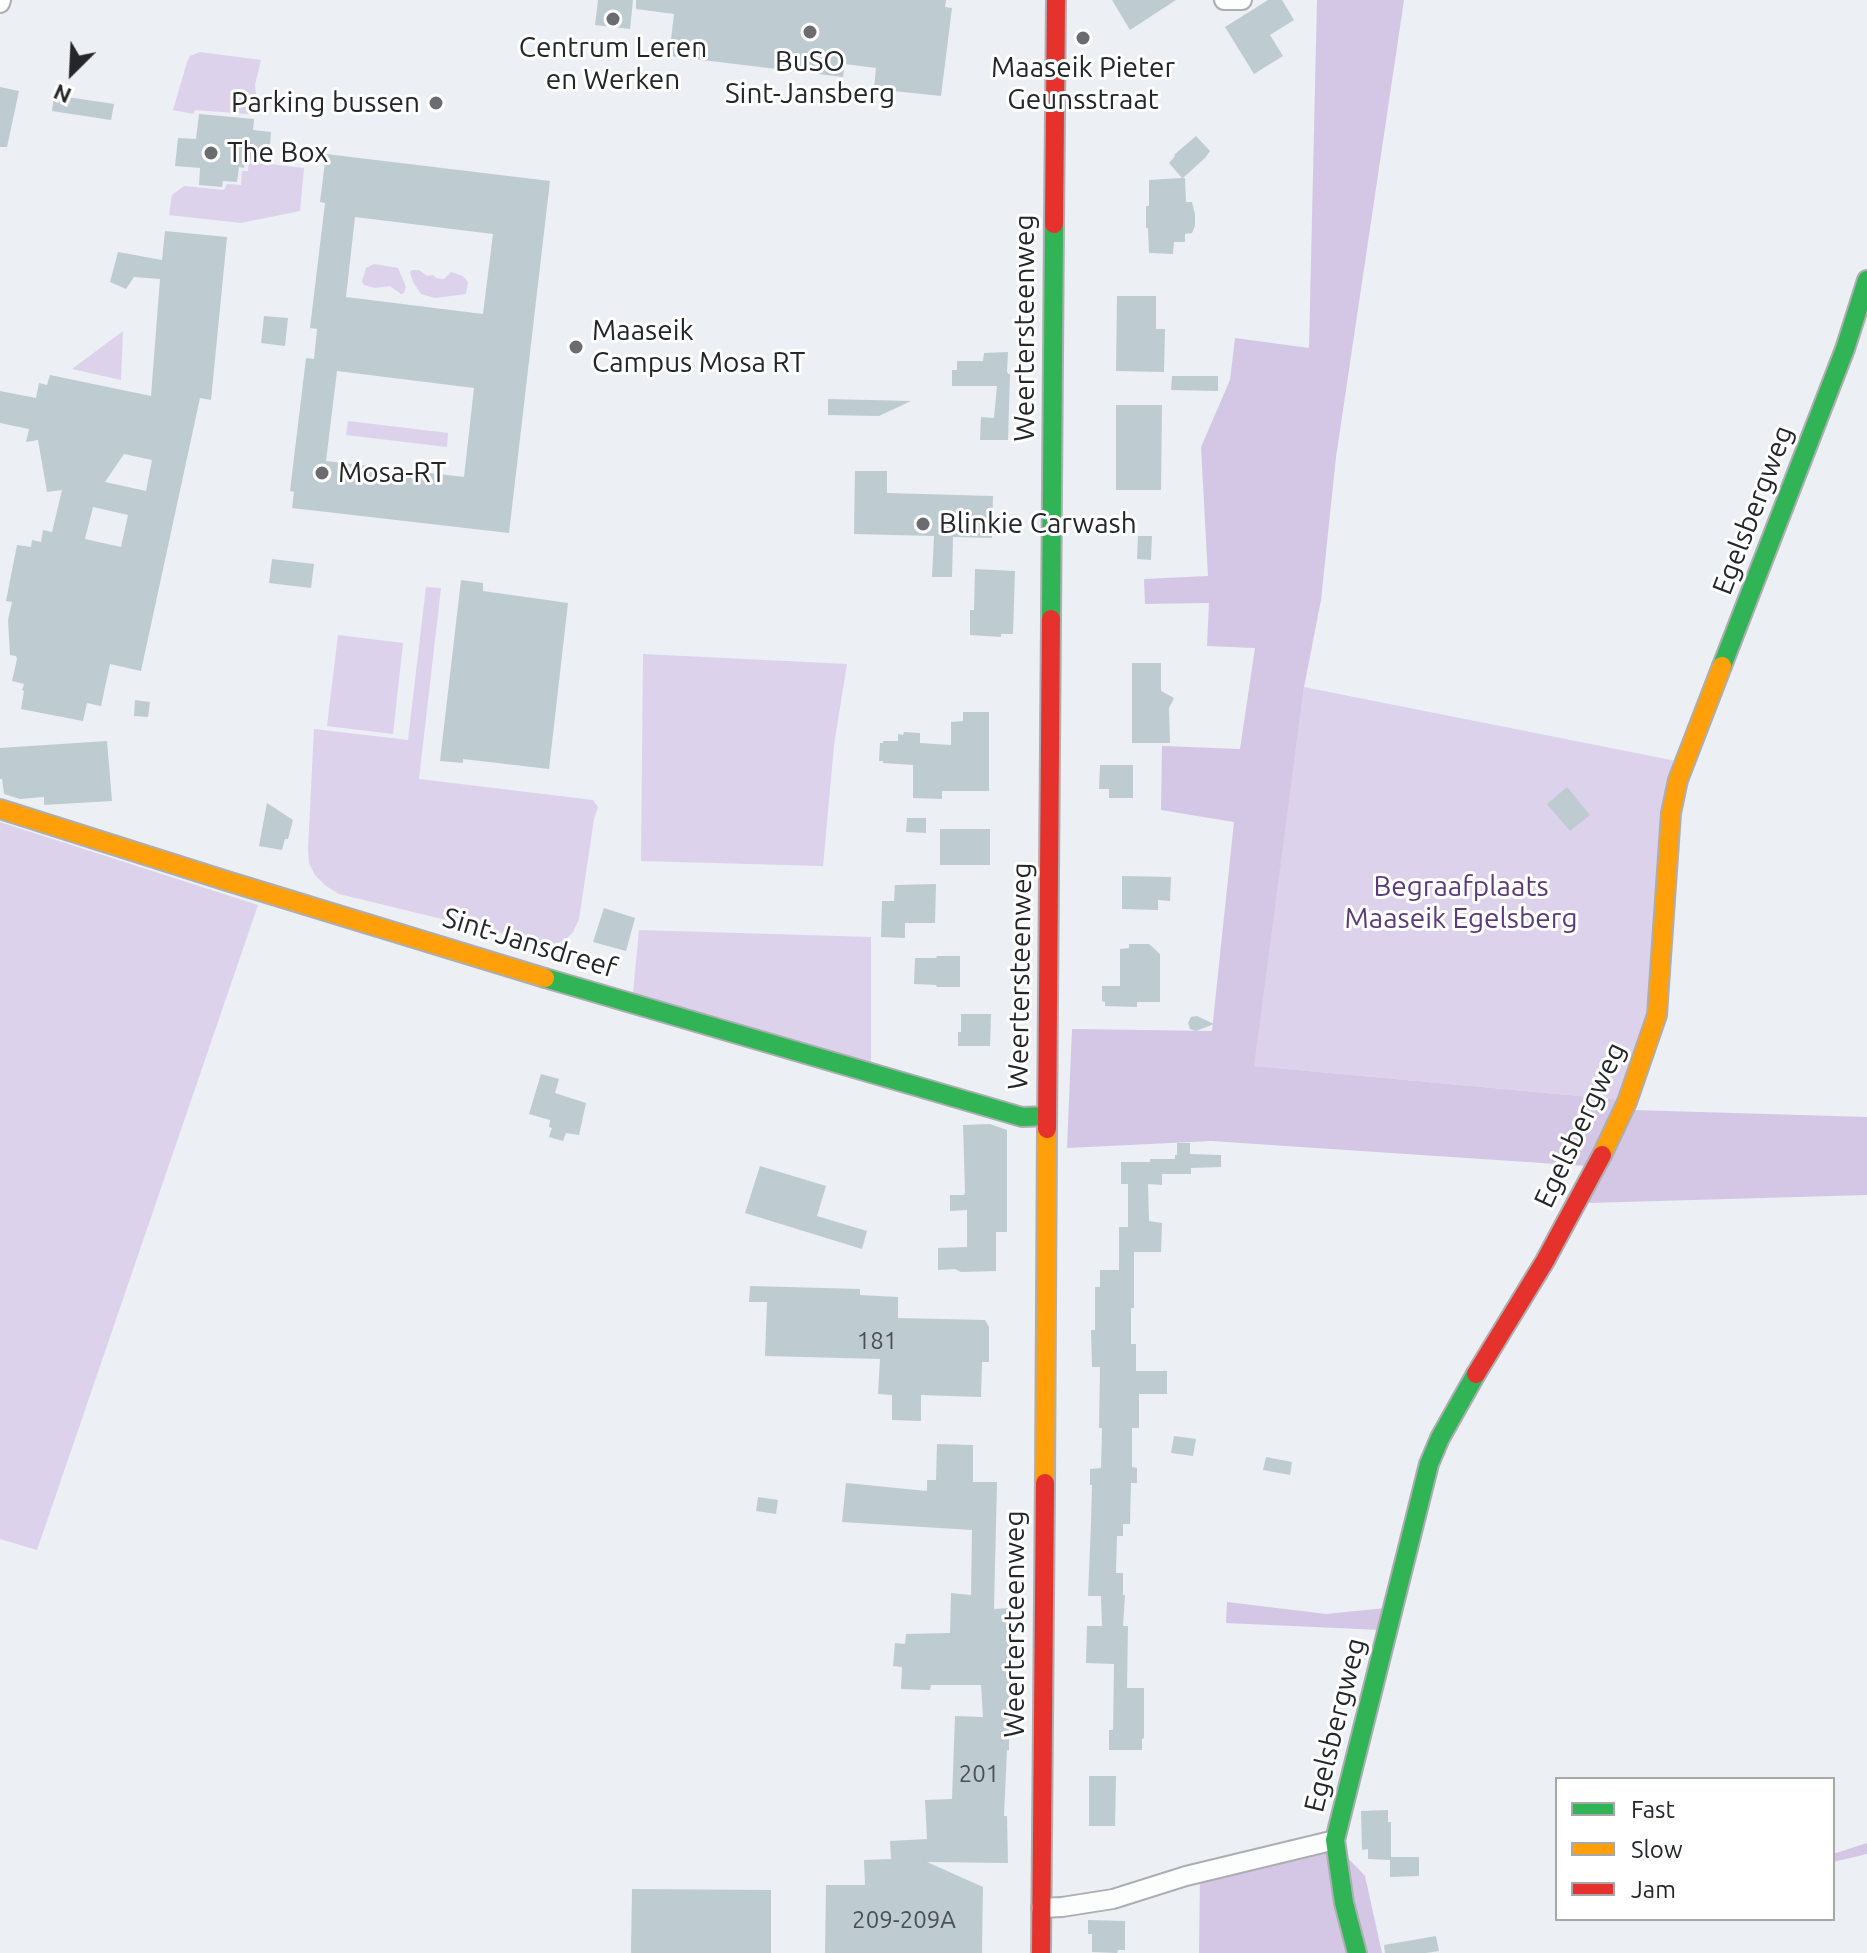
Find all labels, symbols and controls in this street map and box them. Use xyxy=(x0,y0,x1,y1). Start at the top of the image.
marker: Centrum Leren en Werken xyxy=(604,10,622,28)
marker: BuSO Sint-Jansberg xyxy=(801,23,819,41)
marker: Maaseik Pieter Geunsstraat xyxy=(1074,29,1092,47)
place label: Centrum Leren en Werken xyxy=(519,31,707,97)
north arrow xyxy=(32,32,112,112)
place label: BuSO Sint-Jansberg xyxy=(725,45,895,111)
place label: Maaseik Pieter Geunsstraat xyxy=(991,51,1175,117)
text: N xyxy=(49,80,75,109)
place label: Parking bussen xyxy=(231,86,420,120)
marker: Parking bussen xyxy=(427,94,445,112)
place label: The Box xyxy=(227,136,328,170)
marker: The Box xyxy=(202,144,220,162)
street label: Weertersteenweg xyxy=(1008,214,1042,442)
place label: Maaseik Campus Mosa RT xyxy=(592,314,805,380)
marker: Maaseik Campus Mosa RT xyxy=(567,338,585,356)
street label: Egelsbergweg xyxy=(1705,421,1801,599)
place label: Mosa-RT xyxy=(338,456,446,490)
marker: Mosa-RT xyxy=(313,464,331,482)
place label: Blinkie Carwash xyxy=(939,507,1137,541)
marker: Blinkie Carwash xyxy=(914,515,932,533)
street label: Weertersteenweg xyxy=(1001,862,1039,1090)
park label: Begraafplaats Maaseik Egelsberg xyxy=(1344,870,1578,936)
street label: Sint-Jansdreef xyxy=(439,901,621,985)
street label: Egelsbergweg xyxy=(1527,1037,1633,1213)
house number: 181 xyxy=(857,1327,897,1355)
street label: Weertersteenweg xyxy=(998,1510,1032,1738)
street label: Egelsbergweg xyxy=(1297,1634,1373,1816)
house number: 201 xyxy=(959,1760,999,1788)
legend xyxy=(1555,1777,1835,1921)
text: Fast xyxy=(1631,1796,1675,1823)
text: Slow xyxy=(1631,1836,1683,1863)
text: Jam xyxy=(1631,1876,1676,1903)
house number: 209-209A xyxy=(852,1906,956,1934)

